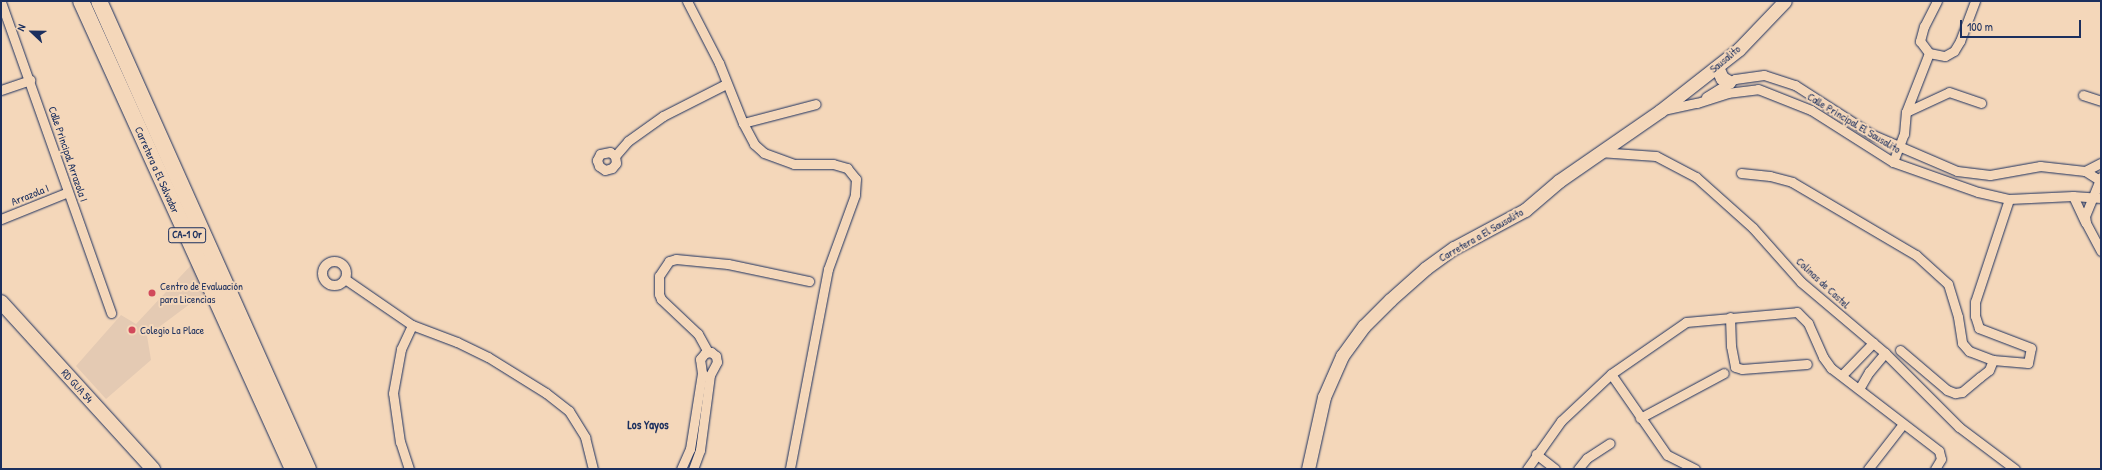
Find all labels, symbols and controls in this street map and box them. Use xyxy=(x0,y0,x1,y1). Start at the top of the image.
north arrow xyxy=(12,12,52,52)
scale bar xyxy=(1962,12,2083,38)
text: 100 m xyxy=(1967,18,1993,35)
text: N xyxy=(13,22,28,33)
street label: Sausalito xyxy=(1707,42,1743,76)
street label: Calle Principal El Sausalito xyxy=(1805,90,1903,156)
street label: Calle Principal Arrazola I xyxy=(46,105,90,203)
street label: Carretera a El Salvador xyxy=(132,125,182,215)
street label: Arrazola I xyxy=(9,181,51,209)
street label: Carretera a El Sausalito xyxy=(1436,205,1526,265)
road number: CA-1 Or xyxy=(168,227,206,243)
street label: Colinas de Castel xyxy=(1793,255,1853,311)
place label: Centro de Evaluación para Licencias xyxy=(160,280,243,306)
marker: Centro de Evaluación para Licencias xyxy=(147,288,157,298)
place label: Colegio La Place xyxy=(140,323,204,337)
marker: Colegio La Place xyxy=(127,325,137,335)
street label: RD GUA 54 xyxy=(58,366,96,406)
district label: Los Yayos xyxy=(627,418,669,432)

